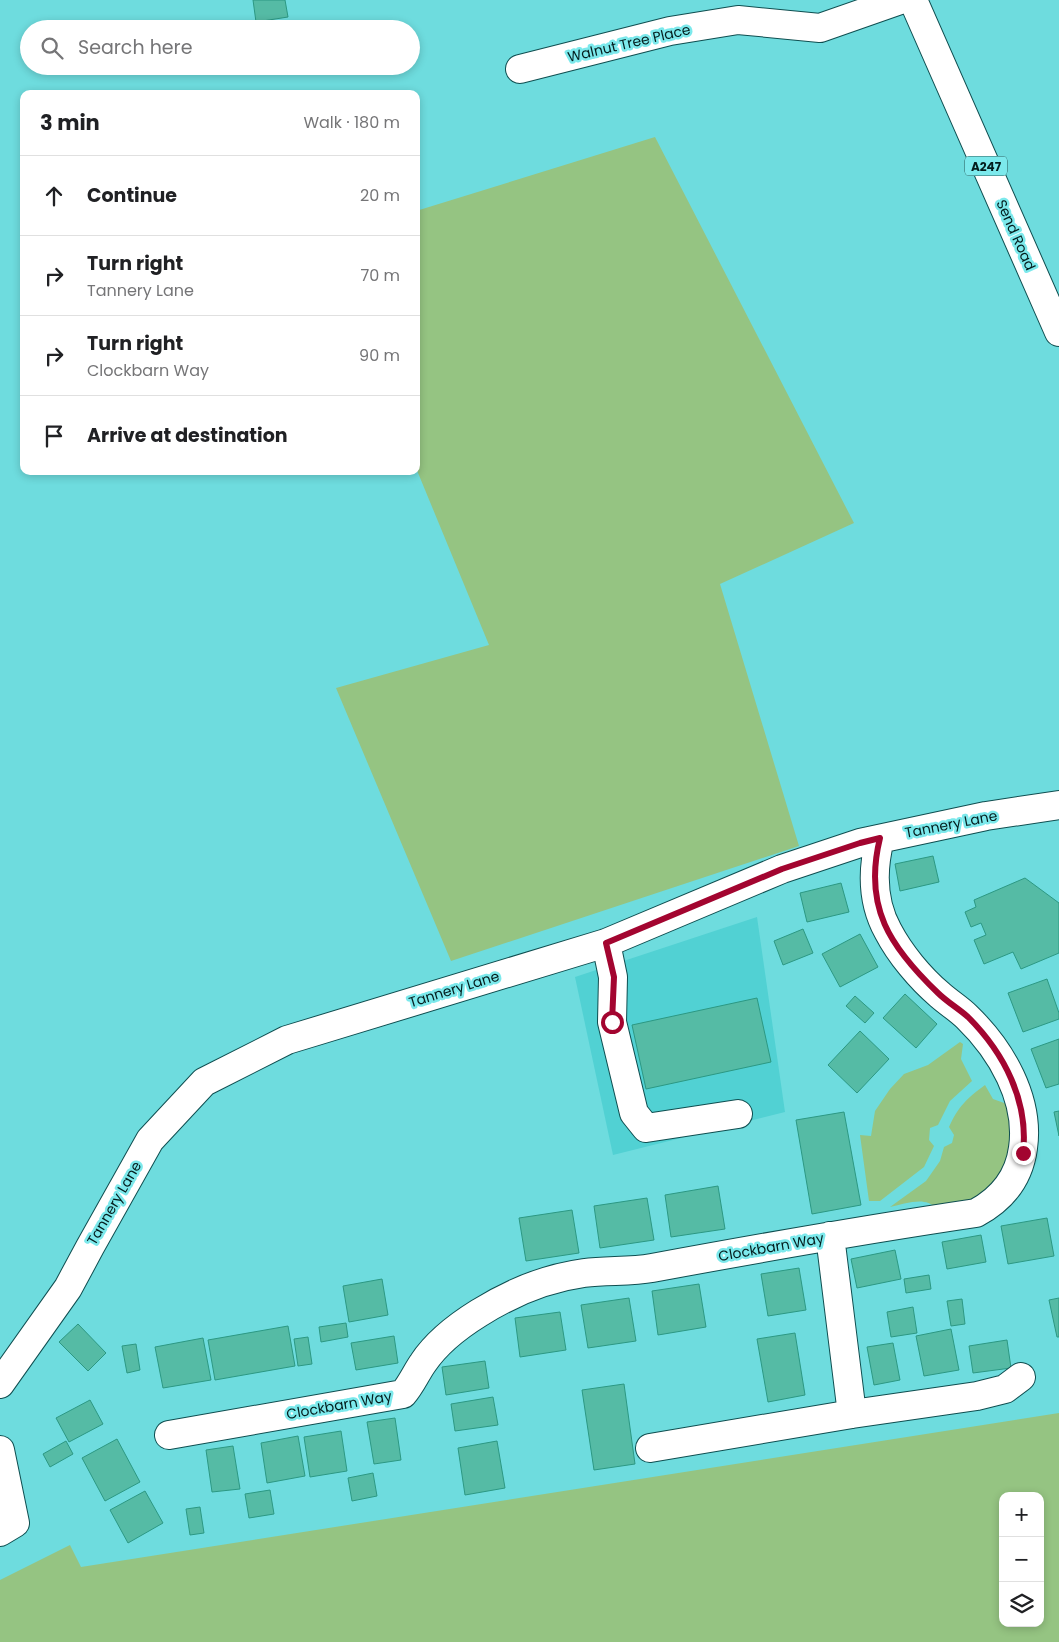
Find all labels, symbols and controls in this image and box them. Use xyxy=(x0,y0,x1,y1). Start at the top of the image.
street label: Walnut Tree Place xyxy=(566,19,693,67)
search box xyxy=(20,20,420,75)
icon: search xyxy=(38,34,66,62)
text: Search here xyxy=(78,34,192,61)
text: 3 min xyxy=(40,108,100,137)
text: Walk · 180 m xyxy=(303,111,400,134)
road number: A247 xyxy=(965,157,1007,176)
icon: ahead xyxy=(40,182,68,210)
text: Continue xyxy=(87,182,177,209)
text: 20 m xyxy=(360,184,400,207)
street label: Send Road xyxy=(992,196,1040,274)
text: Turn right xyxy=(87,250,183,277)
icon: right xyxy=(40,262,68,290)
text: 70 m xyxy=(360,264,400,287)
text: Tannery Lane xyxy=(87,279,194,302)
text: Turn right xyxy=(87,330,183,357)
icon: right xyxy=(40,342,68,370)
text: 90 m xyxy=(359,344,400,367)
text: Clockbarn Way xyxy=(87,359,209,382)
icon: arrive xyxy=(40,422,68,450)
text: Arrive at destination xyxy=(87,422,288,449)
street label: Tannery Lane xyxy=(903,805,999,843)
street label: Tannery Lane xyxy=(406,966,502,1012)
route start xyxy=(601,1011,624,1034)
route end xyxy=(1012,1142,1035,1165)
street label: Tannery Lane xyxy=(82,1157,146,1249)
street label: Clockbarn Way xyxy=(717,1228,825,1266)
street label: Clockbarn Way xyxy=(285,1386,393,1424)
map controls xyxy=(999,1492,1044,1627)
button: + xyxy=(999,1492,1044,1537)
button: − xyxy=(999,1537,1044,1582)
button: layers xyxy=(999,1582,1044,1627)

